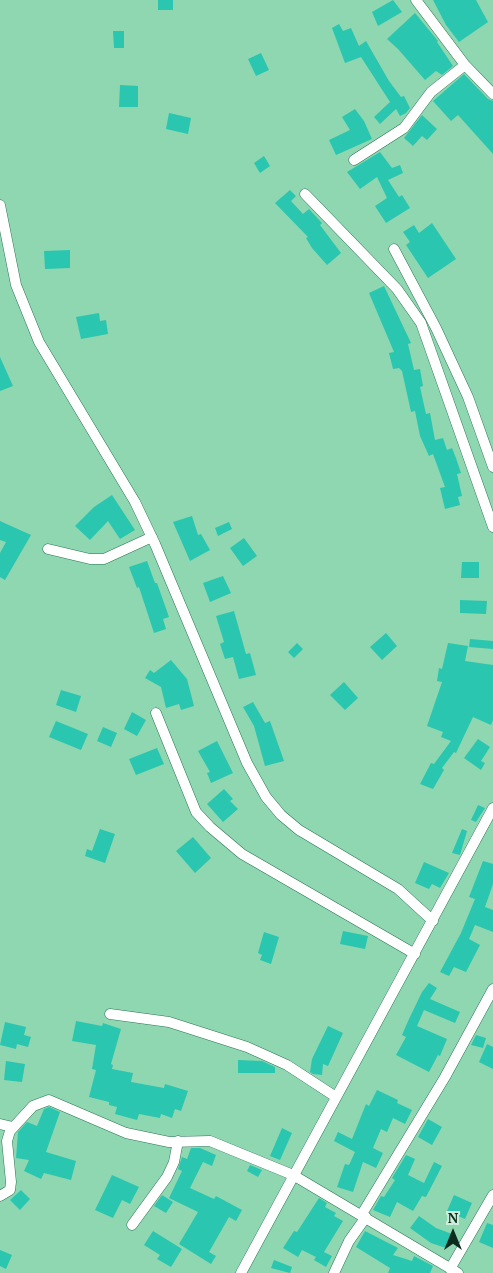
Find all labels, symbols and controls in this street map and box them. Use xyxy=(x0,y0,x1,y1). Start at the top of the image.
north arrow xyxy=(428,1208,478,1258)
text: N xyxy=(448,1208,458,1227)

